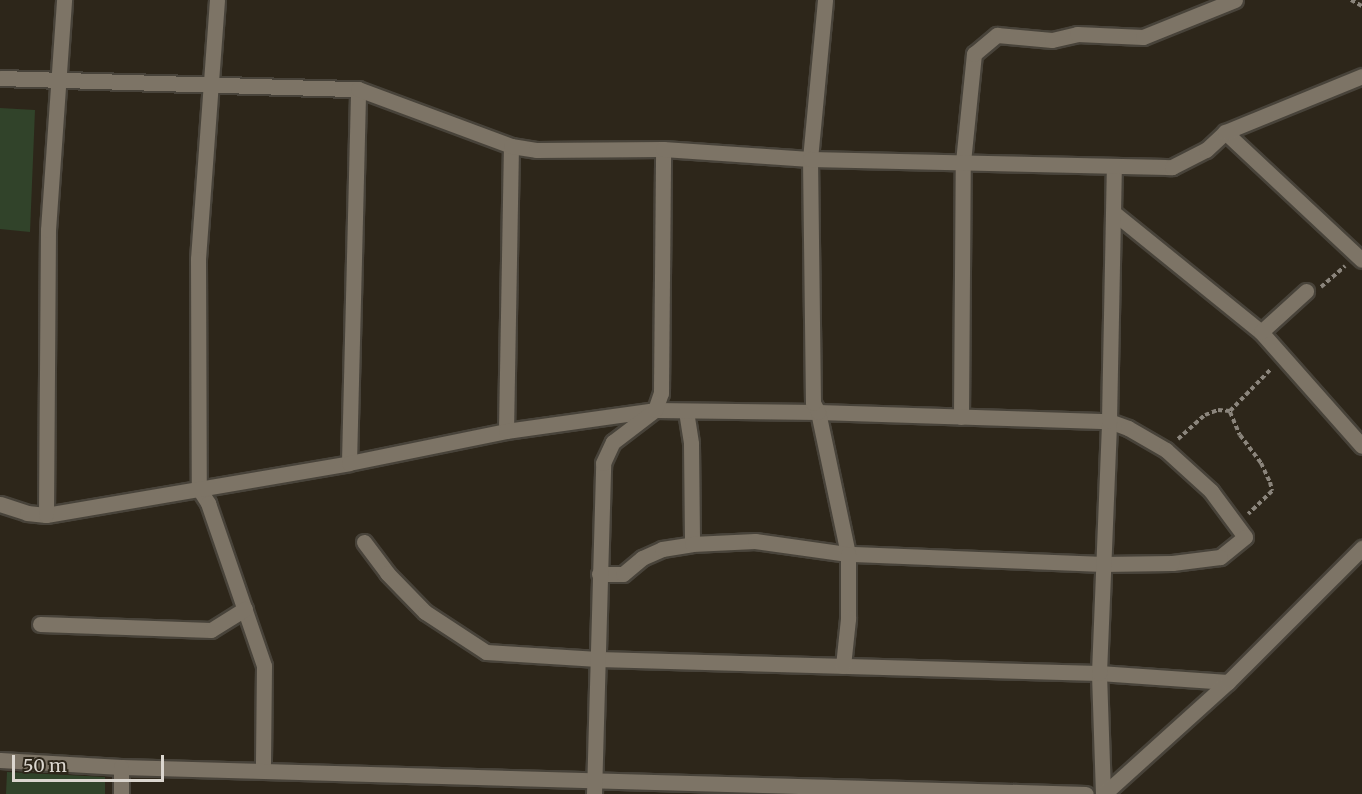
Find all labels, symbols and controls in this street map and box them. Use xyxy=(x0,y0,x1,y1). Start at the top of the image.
scale bar xyxy=(15,743,166,781)
text: 50 m xyxy=(23,754,67,777)

